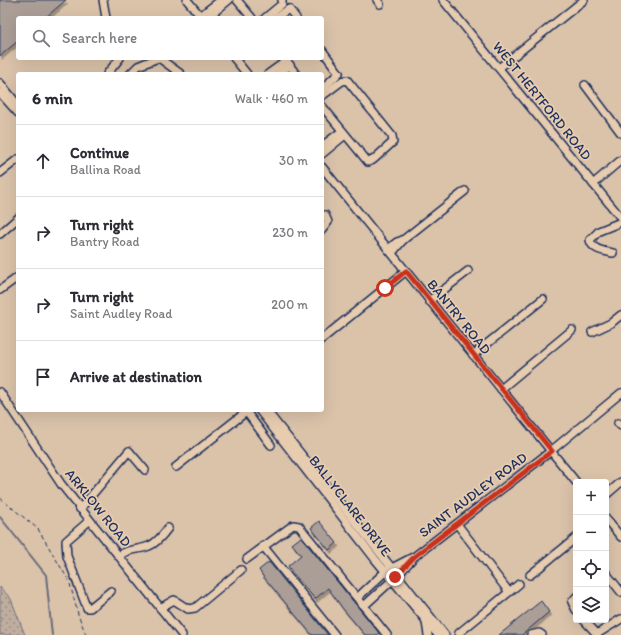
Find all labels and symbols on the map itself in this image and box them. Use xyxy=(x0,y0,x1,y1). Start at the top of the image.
street label: WEST HERTFORD ROAD xyxy=(489,38,595,164)
street label: BANTRY ROAD xyxy=(423,276,495,358)
route start xyxy=(376,279,394,297)
street label: SAINT AUDLEY ROAD xyxy=(416,449,530,541)
street label: BALLYCLARE DRIVE xyxy=(305,452,395,560)
street label: ARKLOW ROAD xyxy=(61,466,135,550)
route end xyxy=(386,568,404,586)

